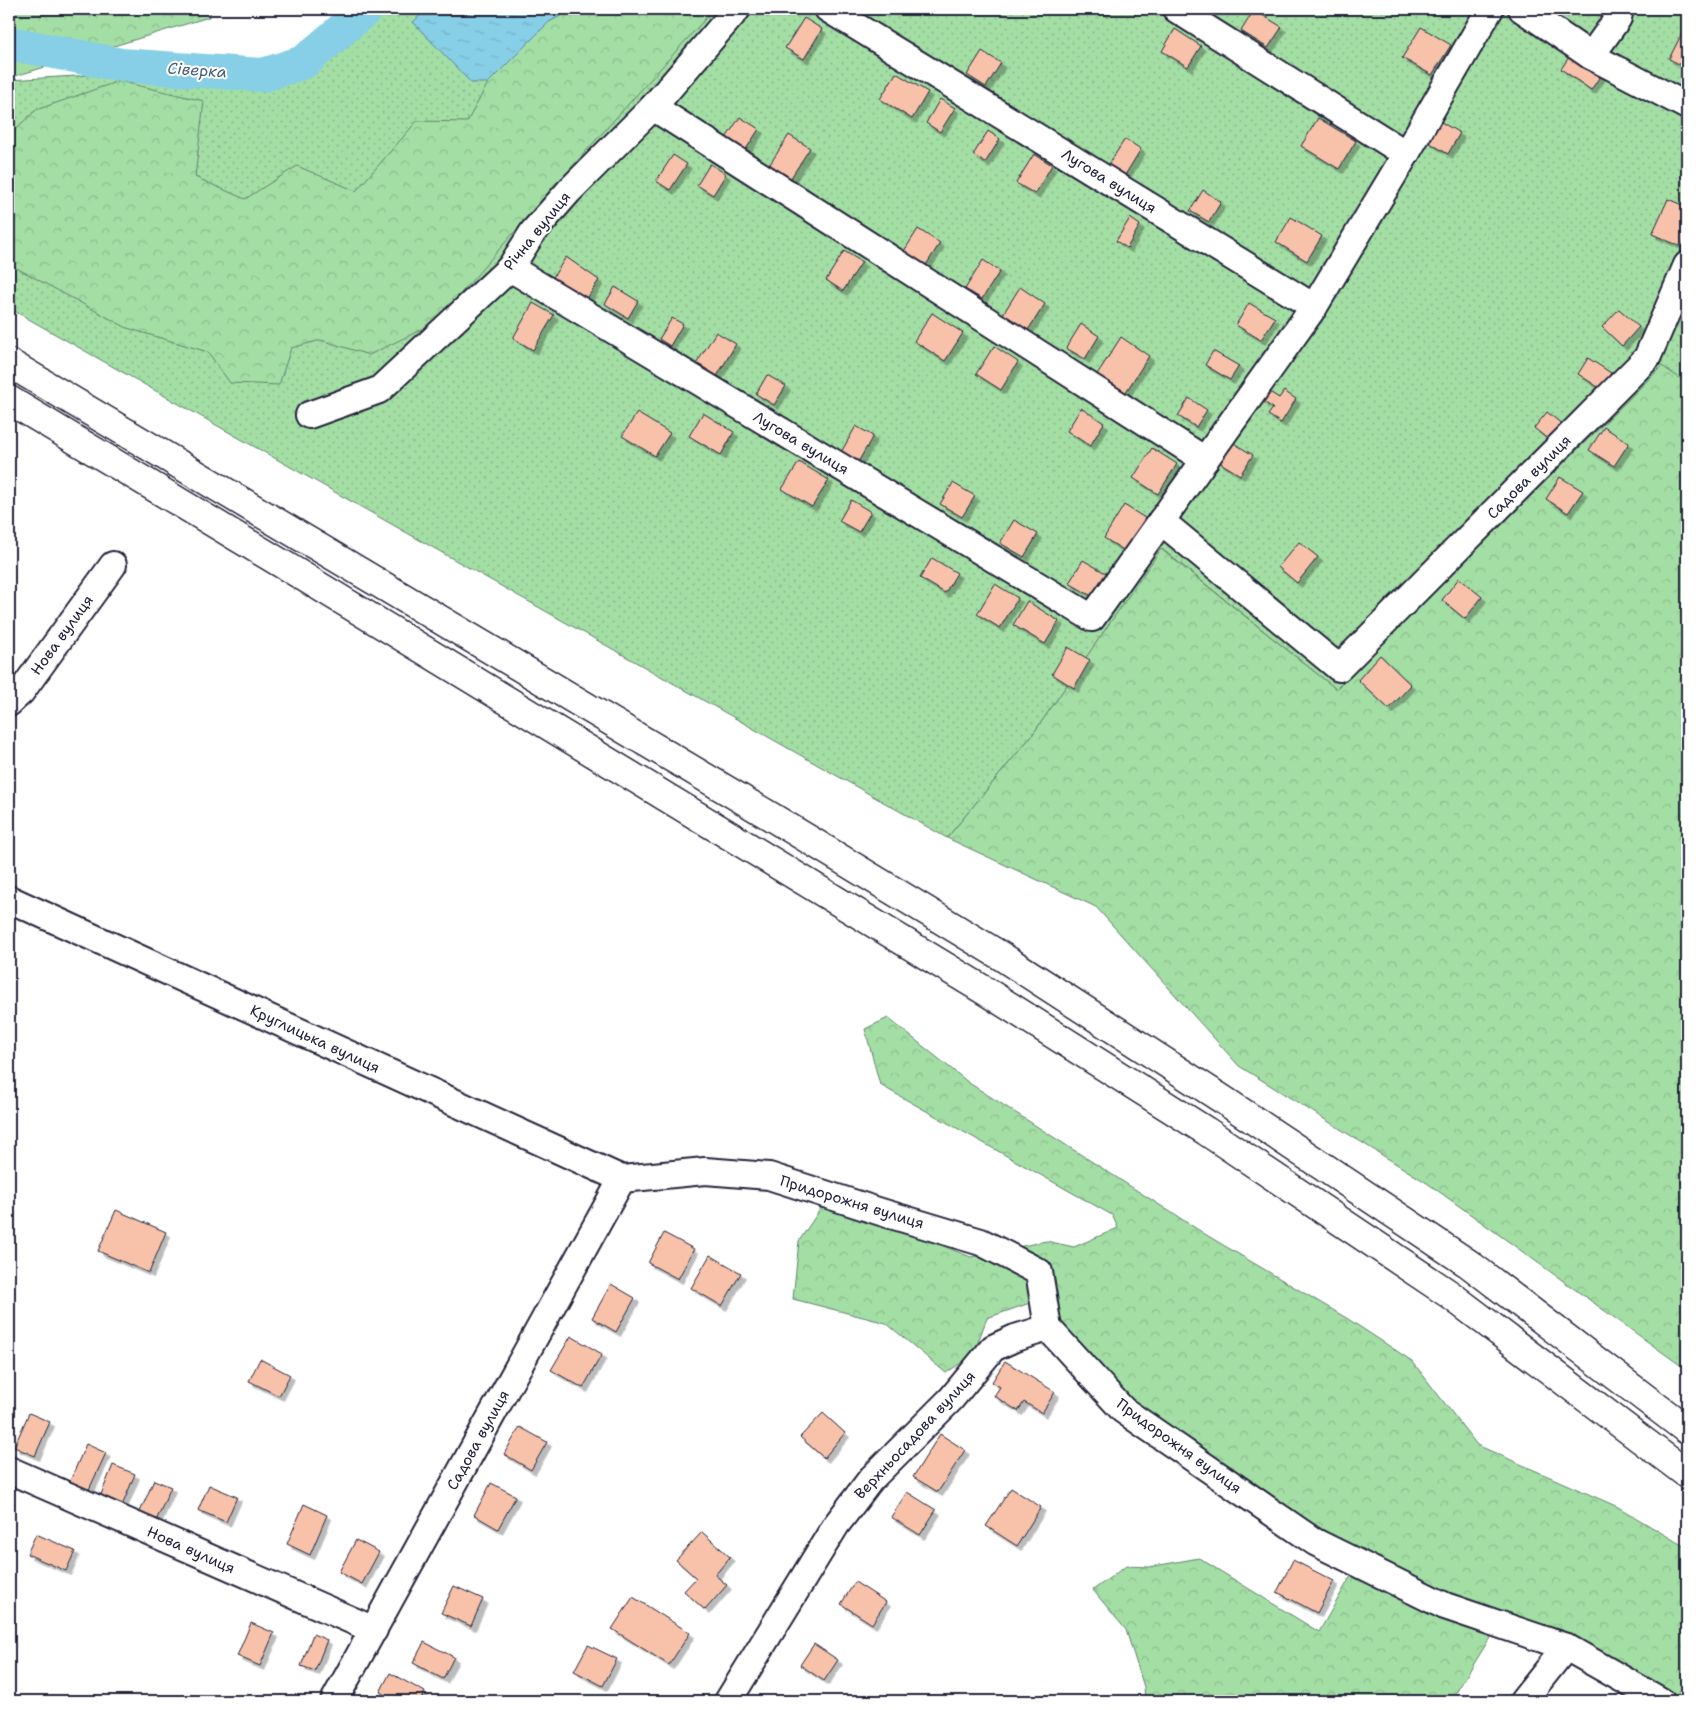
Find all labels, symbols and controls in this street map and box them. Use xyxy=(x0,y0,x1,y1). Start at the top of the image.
water label: Сіверка xyxy=(167,57,227,83)
street label: Лугова вулиця xyxy=(1058,144,1160,218)
street label: Річна вулиця xyxy=(499,187,575,275)
street label: Лугова вулиця xyxy=(750,407,852,479)
street label: Садова вулиця xyxy=(1483,431,1575,523)
street label: Нова вулиця xyxy=(26,591,98,679)
street label: Круглицька вулиця xyxy=(247,1000,383,1078)
street label: Придорожня вулиця xyxy=(778,1171,926,1233)
street label: Верхньосадова вулиця xyxy=(850,1366,980,1504)
street label: Садова вулиця xyxy=(442,1386,514,1494)
street label: Придорожня вулиця xyxy=(1113,1394,1245,1498)
street label: Нова вулиця xyxy=(144,1522,238,1578)

